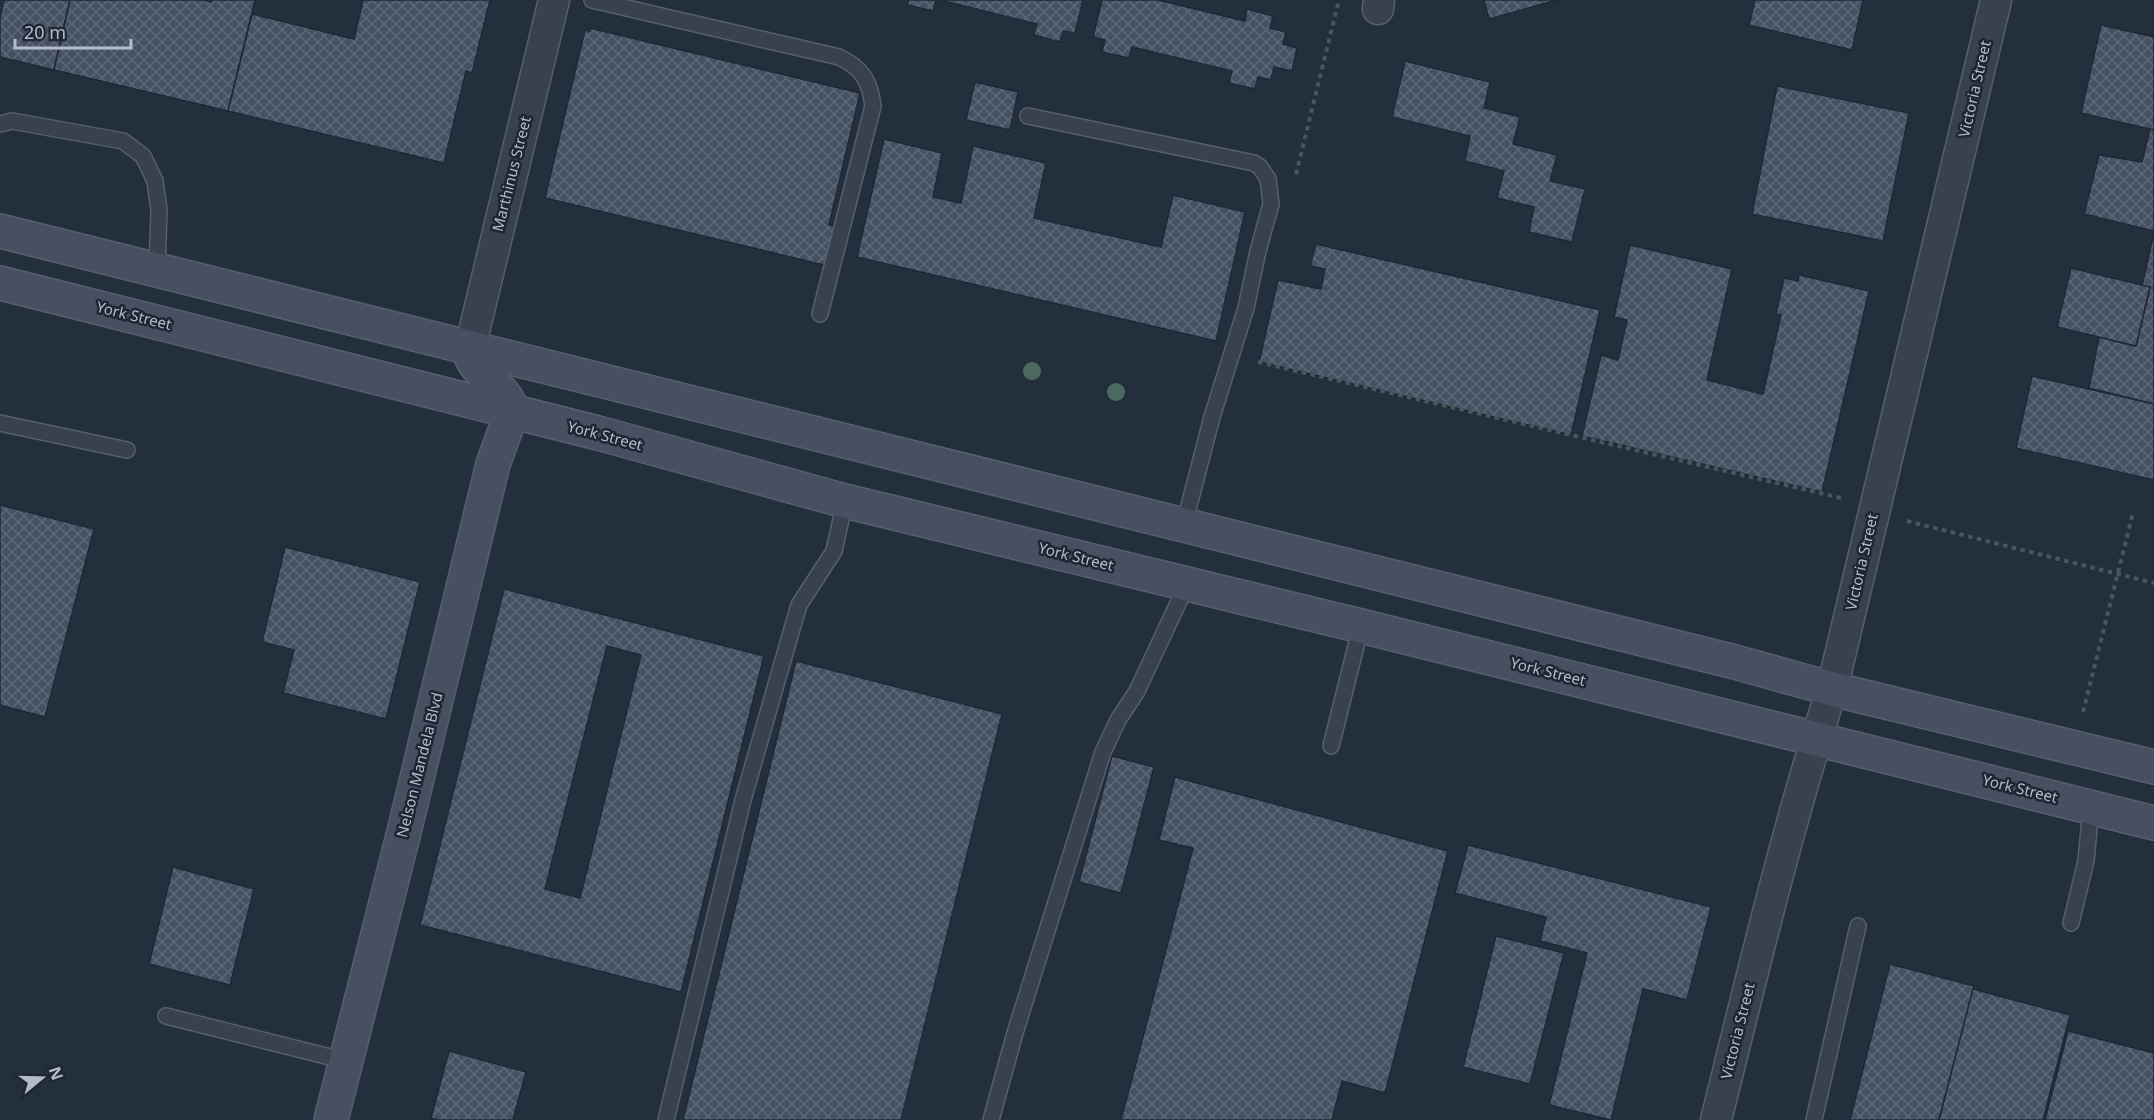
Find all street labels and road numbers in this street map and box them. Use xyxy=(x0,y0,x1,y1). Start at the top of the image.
street label: Victoria Street xyxy=(1953,38,1995,139)
street label: Marthinus Street xyxy=(487,113,535,234)
street label: York Street xyxy=(95,296,174,334)
street label: York Street xyxy=(566,415,645,455)
street label: Victoria Street xyxy=(1840,511,1882,612)
street label: York Street xyxy=(1037,537,1116,575)
street label: York Street xyxy=(1509,652,1588,690)
street label: Nelson Mandela Blvd xyxy=(391,690,447,839)
street label: York Street xyxy=(1981,769,2060,807)
street label: Victoria Street xyxy=(1715,980,1759,1081)

